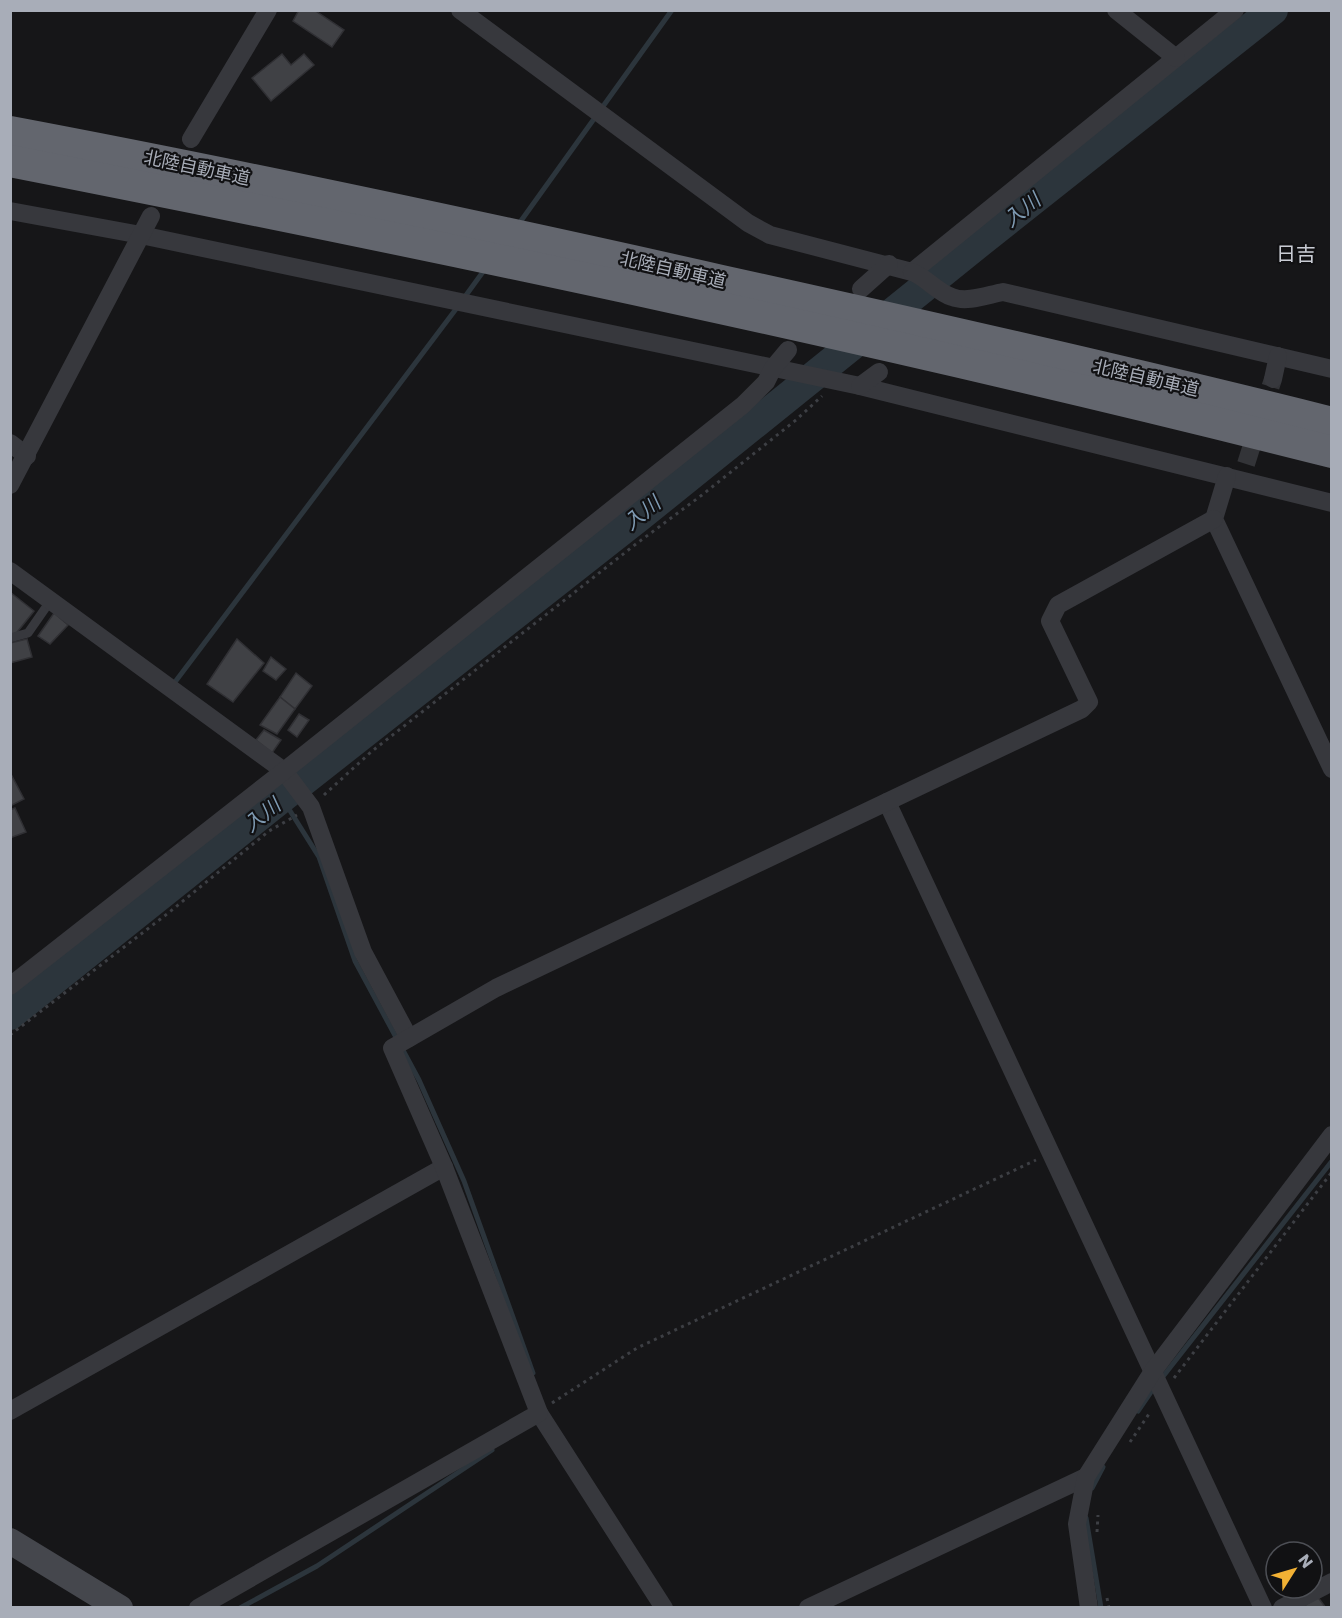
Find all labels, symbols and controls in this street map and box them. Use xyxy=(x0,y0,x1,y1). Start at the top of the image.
street label: 北陸自動車道 xyxy=(142,144,253,191)
water label: 入川 xyxy=(998,185,1048,233)
district label: 日吉 xyxy=(1276,240,1316,268)
street label: 北陸自動車道 xyxy=(618,245,729,294)
street label: 北陸自動車道 xyxy=(1091,353,1202,402)
water label: 入川 xyxy=(618,488,668,536)
water label: 入川 xyxy=(238,790,288,838)
north arrow xyxy=(1264,1540,1324,1600)
text: N xyxy=(1293,1550,1318,1573)

